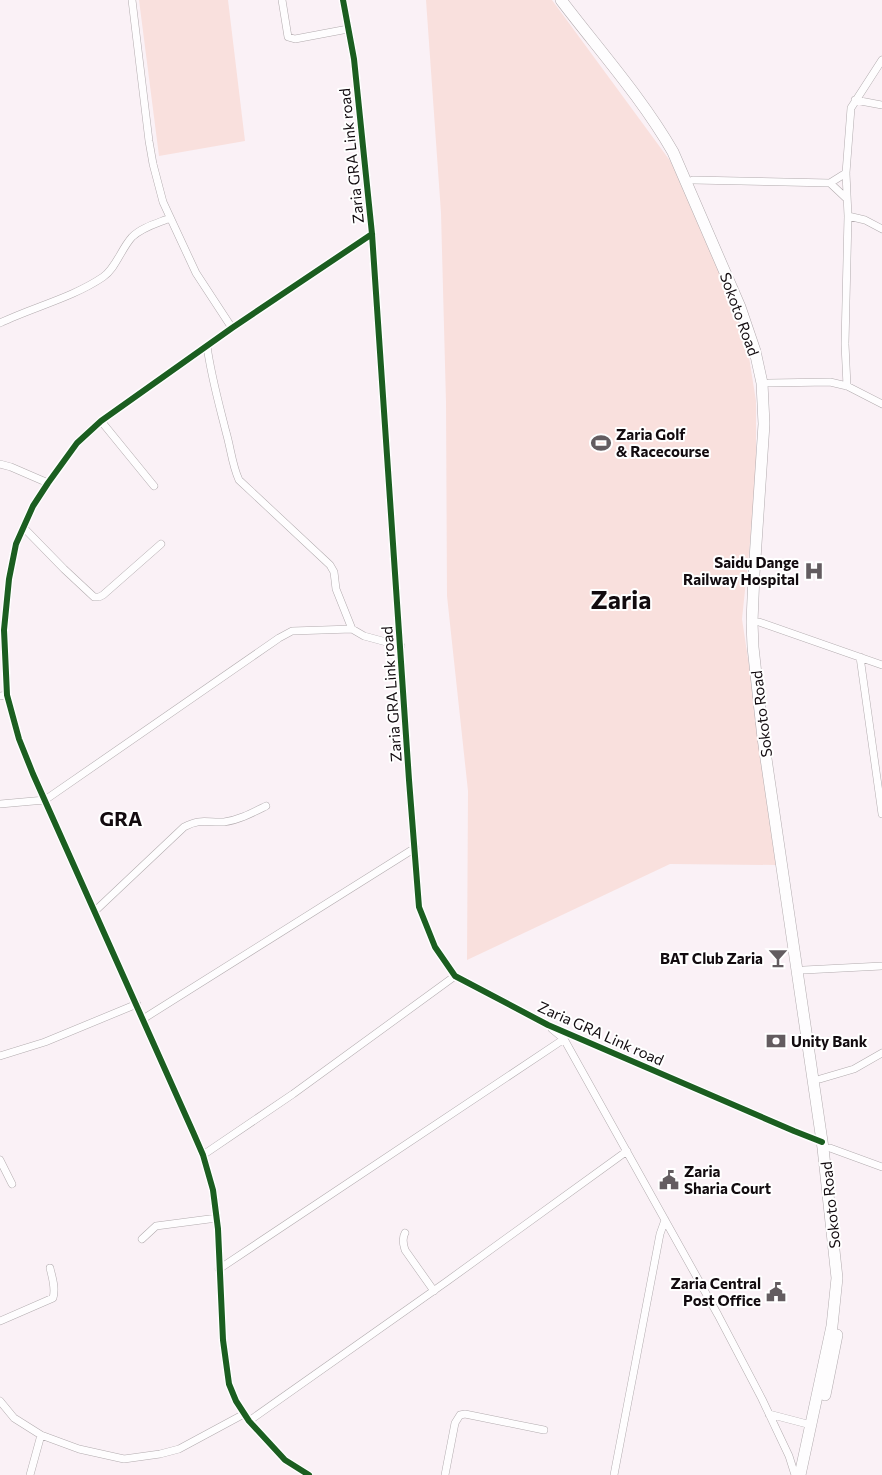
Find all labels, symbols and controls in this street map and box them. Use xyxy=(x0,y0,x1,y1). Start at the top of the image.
street label: Zaria GRA Link road xyxy=(335,87,367,225)
street label: Sokoto Road xyxy=(717,270,763,358)
place label: Zaria Golf & Racecourse xyxy=(616,425,709,460)
sports icon: Zaria Golf & Racecourse xyxy=(590,432,612,454)
place label: Saidu Dange Railway Hospital xyxy=(683,553,799,588)
hospital icon: Saidu Dange Railway Hospital xyxy=(803,560,825,582)
district label: Zaria xyxy=(591,584,651,614)
street label: Zaria GRA Link road xyxy=(377,626,405,762)
street label: Sokoto Road xyxy=(747,670,775,758)
district label: GRA xyxy=(100,806,142,830)
bar icon: BAT Club Zaria xyxy=(767,947,789,969)
place label: BAT Club Zaria xyxy=(660,949,763,967)
street label: Zaria GRA Link road xyxy=(535,997,667,1069)
bank icon: Unity Bank xyxy=(765,1030,787,1052)
place label: Unity Bank xyxy=(791,1032,868,1050)
street label: Sokoto Road xyxy=(816,1161,844,1249)
place label: Zaria Sharia Court xyxy=(684,1162,771,1197)
public building icon: Zaria Sharia Court xyxy=(658,1169,680,1191)
place label: Zaria Central Post Office xyxy=(670,1274,761,1309)
public building icon: Zaria Central Post Office xyxy=(765,1281,787,1303)

